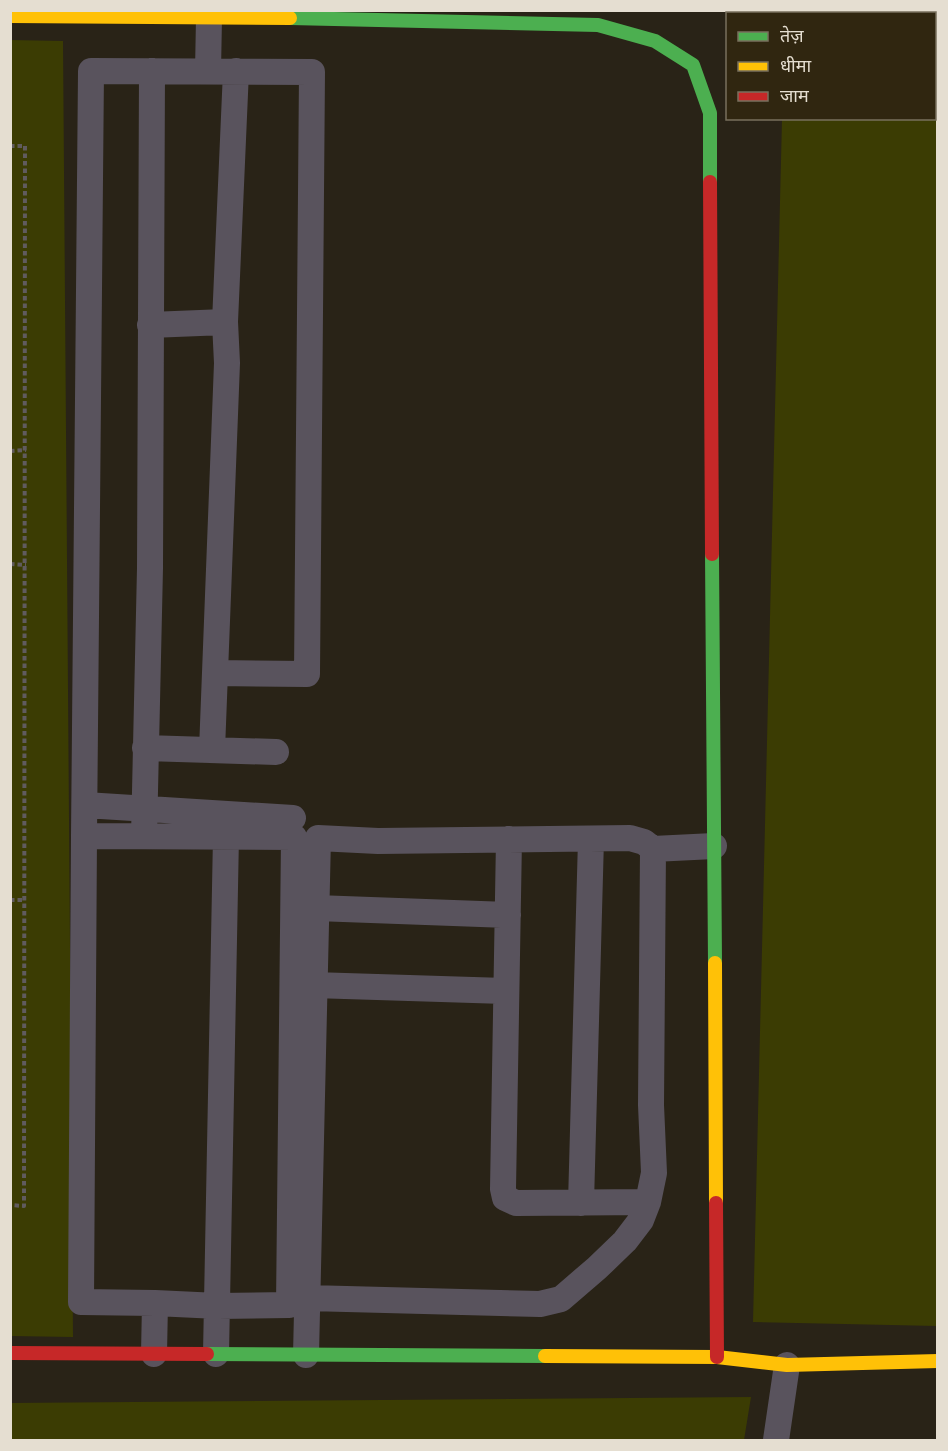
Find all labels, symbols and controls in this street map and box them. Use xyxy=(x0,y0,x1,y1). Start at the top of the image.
legend xyxy=(726,12,936,120)
text: तेज़ xyxy=(780,25,804,47)
text: धीमा xyxy=(780,55,811,77)
text: जाम xyxy=(780,85,810,107)

